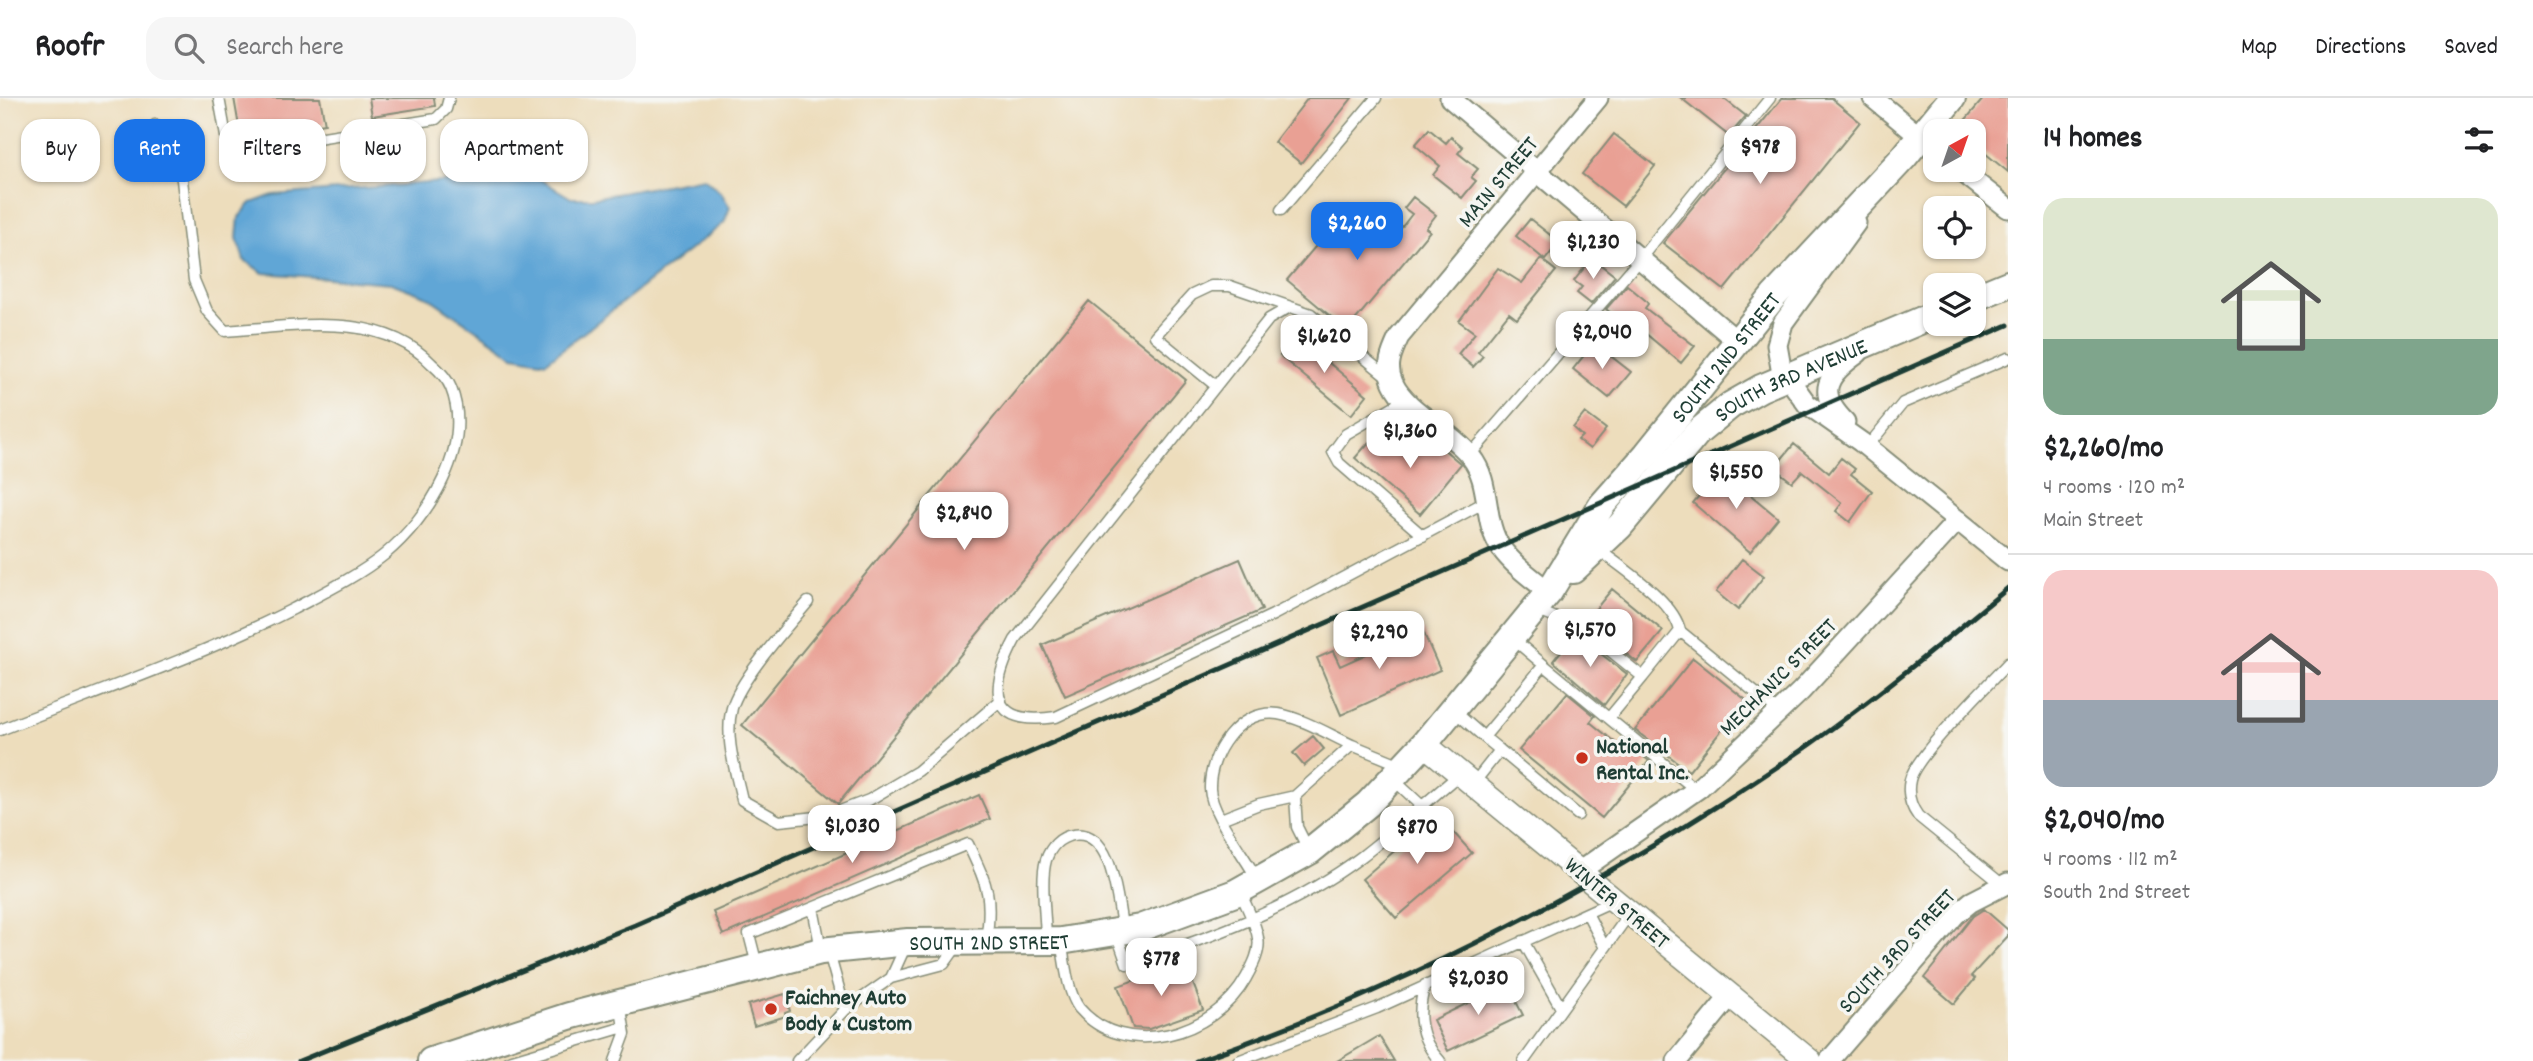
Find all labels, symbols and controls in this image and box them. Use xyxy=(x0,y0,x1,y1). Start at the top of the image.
search box xyxy=(146,17,636,80)
text: Roofr xyxy=(35,25,104,72)
icon: search xyxy=(170,29,208,67)
text: Search here xyxy=(226,30,344,67)
text: Map xyxy=(2241,31,2277,65)
text: Directions xyxy=(2315,31,2406,65)
text: Saved xyxy=(2444,31,2498,65)
chip: Buy xyxy=(21,119,100,182)
chip: Rent xyxy=(114,119,205,182)
chip: Filters xyxy=(219,119,326,182)
chip: New xyxy=(340,119,426,182)
chip: Apartment xyxy=(440,119,588,182)
north arrow xyxy=(1923,119,1986,182)
map controls xyxy=(1923,119,1986,336)
text: 14 homes xyxy=(2043,119,2142,162)
icon: filters xyxy=(2460,121,2498,159)
pin: $978 xyxy=(1719,126,1801,186)
street label: MAIN STREET xyxy=(1452,130,1548,236)
text: $978 xyxy=(1740,132,1780,165)
button: locate xyxy=(1923,196,1986,259)
pin: $2,260 xyxy=(1300,202,1414,262)
text: $2,260 xyxy=(1327,208,1387,241)
pin: $1,230 xyxy=(1536,222,1650,281)
text: $1,230 xyxy=(1566,227,1620,260)
icon: home xyxy=(2208,243,2334,369)
button: layers xyxy=(1923,273,1986,336)
street label: SOUTH 2ND STREET xyxy=(1665,287,1791,432)
pin: $2,040 xyxy=(1545,312,1659,371)
pin: $1,620 xyxy=(1267,316,1381,375)
text: $2,040 xyxy=(1572,317,1632,350)
text: $1,620 xyxy=(1297,321,1351,354)
street label: SOUTH 3RD AVENUE xyxy=(1709,332,1874,432)
pin: $1,360 xyxy=(1353,410,1467,470)
text: $1,360 xyxy=(1382,416,1438,449)
text: $2,260/mo xyxy=(2043,429,2164,472)
pin: $1,550 xyxy=(1679,452,1793,511)
text: $1,550 xyxy=(1709,457,1763,490)
text: 4 rooms · 120 m² xyxy=(2043,472,2185,505)
pin: $2,840 xyxy=(907,492,1021,552)
text: $2,840 xyxy=(935,498,993,531)
text: Main Street xyxy=(2043,505,2143,538)
pin: $1,570 xyxy=(1533,610,1647,669)
pin: $2,290 xyxy=(1322,612,1436,671)
street label: MECHANIC STREET xyxy=(1713,612,1846,745)
text: $1,570 xyxy=(1563,615,1617,648)
icon: home xyxy=(2208,615,2334,741)
text: $2,290 xyxy=(1349,617,1409,650)
place label: National Rental Inc. xyxy=(1596,732,1689,791)
marker: National Rental Inc. xyxy=(1574,750,1590,766)
text: $2,040/mo xyxy=(2043,801,2165,844)
pin: $1,030 xyxy=(795,806,909,865)
pin: $870 xyxy=(1376,806,1458,866)
text: $1,030 xyxy=(824,811,880,844)
text: $870 xyxy=(1396,812,1438,845)
text: 4 rooms · 112 m² xyxy=(2043,844,2178,877)
street label: WINTER STREET xyxy=(1556,851,1676,959)
text: South 2nd Street xyxy=(2043,877,2190,910)
street label: SOUTH 3RD STREET xyxy=(1832,883,1965,1022)
street label: SOUTH 2ND STREET xyxy=(909,927,1072,962)
pin: $778 xyxy=(1120,939,1202,998)
text: $778 xyxy=(1142,944,1180,977)
pin: $2,030 xyxy=(1421,958,1535,1017)
text: $2,030 xyxy=(1447,963,1509,996)
place label: Faichney Auto Body & Custom xyxy=(785,983,913,1042)
marker: Faichney Auto Body & Custom xyxy=(763,1001,779,1017)

